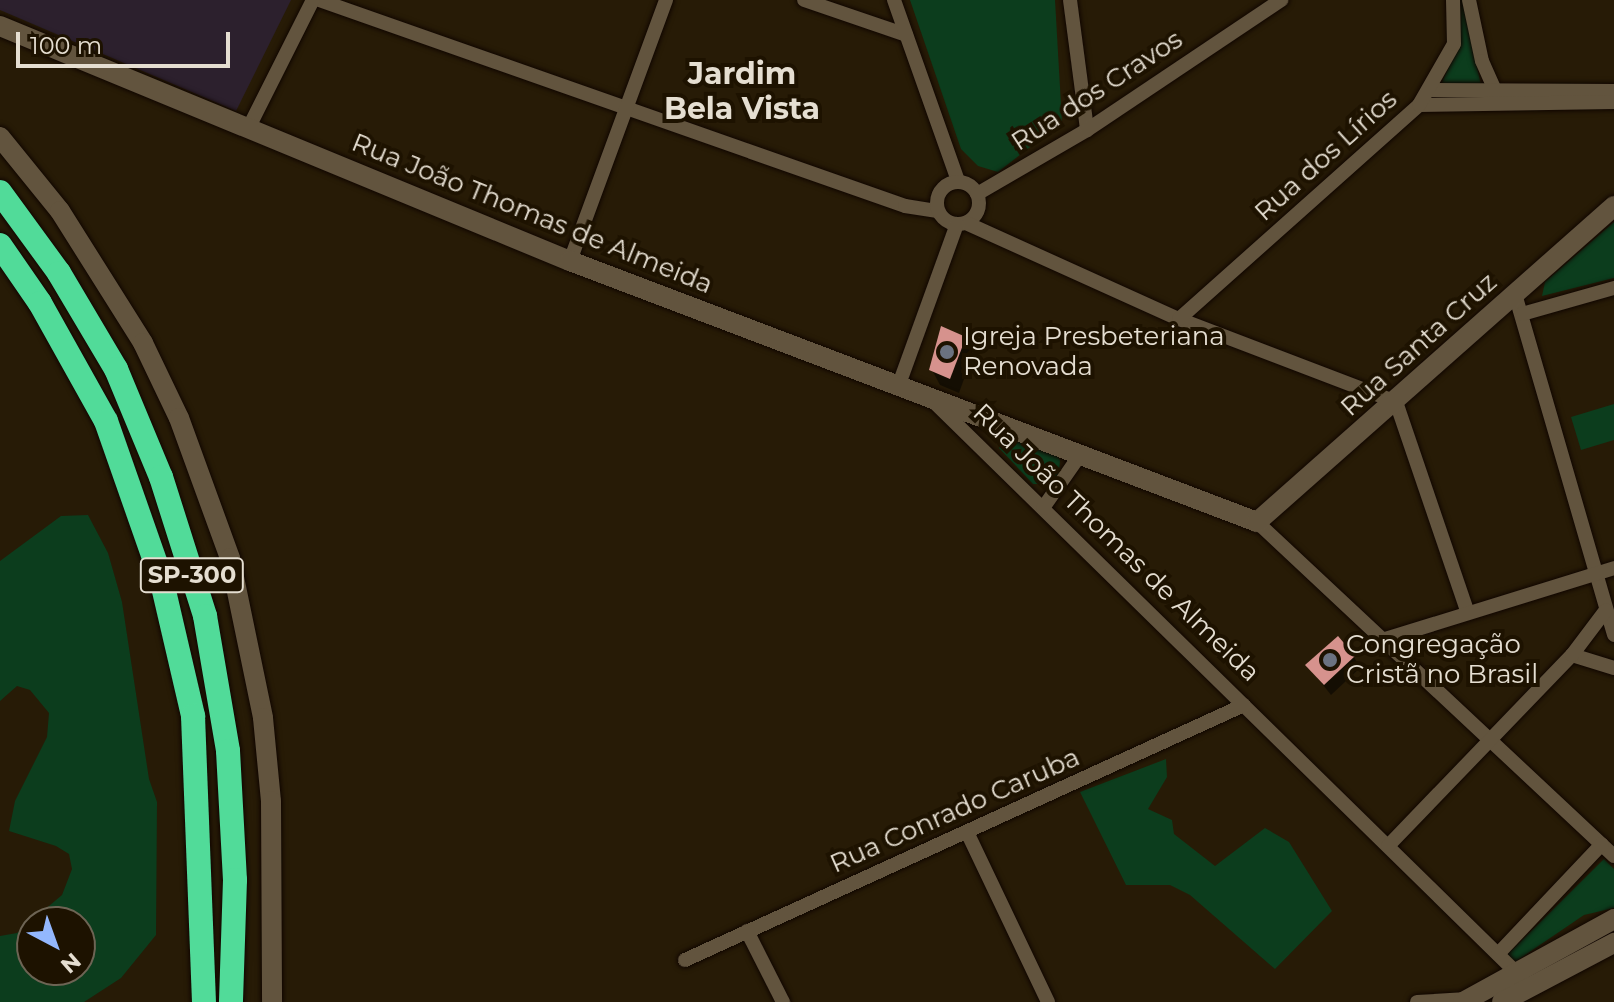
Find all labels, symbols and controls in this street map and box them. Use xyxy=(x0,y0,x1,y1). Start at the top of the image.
scale bar xyxy=(20,16,234,66)
street label: Rua dos Cravos xyxy=(1006,24,1188,158)
text: 100 m xyxy=(30,31,102,60)
district label: Jardim Bela Vista xyxy=(664,56,820,126)
street label: Rua dos Lírios xyxy=(1249,84,1403,228)
street label: Rua João Thomas de Almeida xyxy=(347,127,717,301)
street label: Rua Santa Cruz xyxy=(1335,267,1503,423)
place label: Igreja Presbeteriana Renovada xyxy=(963,321,1225,382)
marker: Igreja Presbeteriana Renovada xyxy=(938,343,956,361)
street label: Rua João Thomas de Almeida xyxy=(966,398,1266,688)
road number: SP-300 xyxy=(138,555,246,595)
place label: Congregação Cristã no Brasil xyxy=(1346,629,1538,690)
marker: Congregação Cristã no Brasil xyxy=(1321,651,1339,669)
street label: Rua Conrado Caruba xyxy=(825,742,1085,880)
north arrow xyxy=(16,906,96,986)
text: N xyxy=(55,947,86,979)

